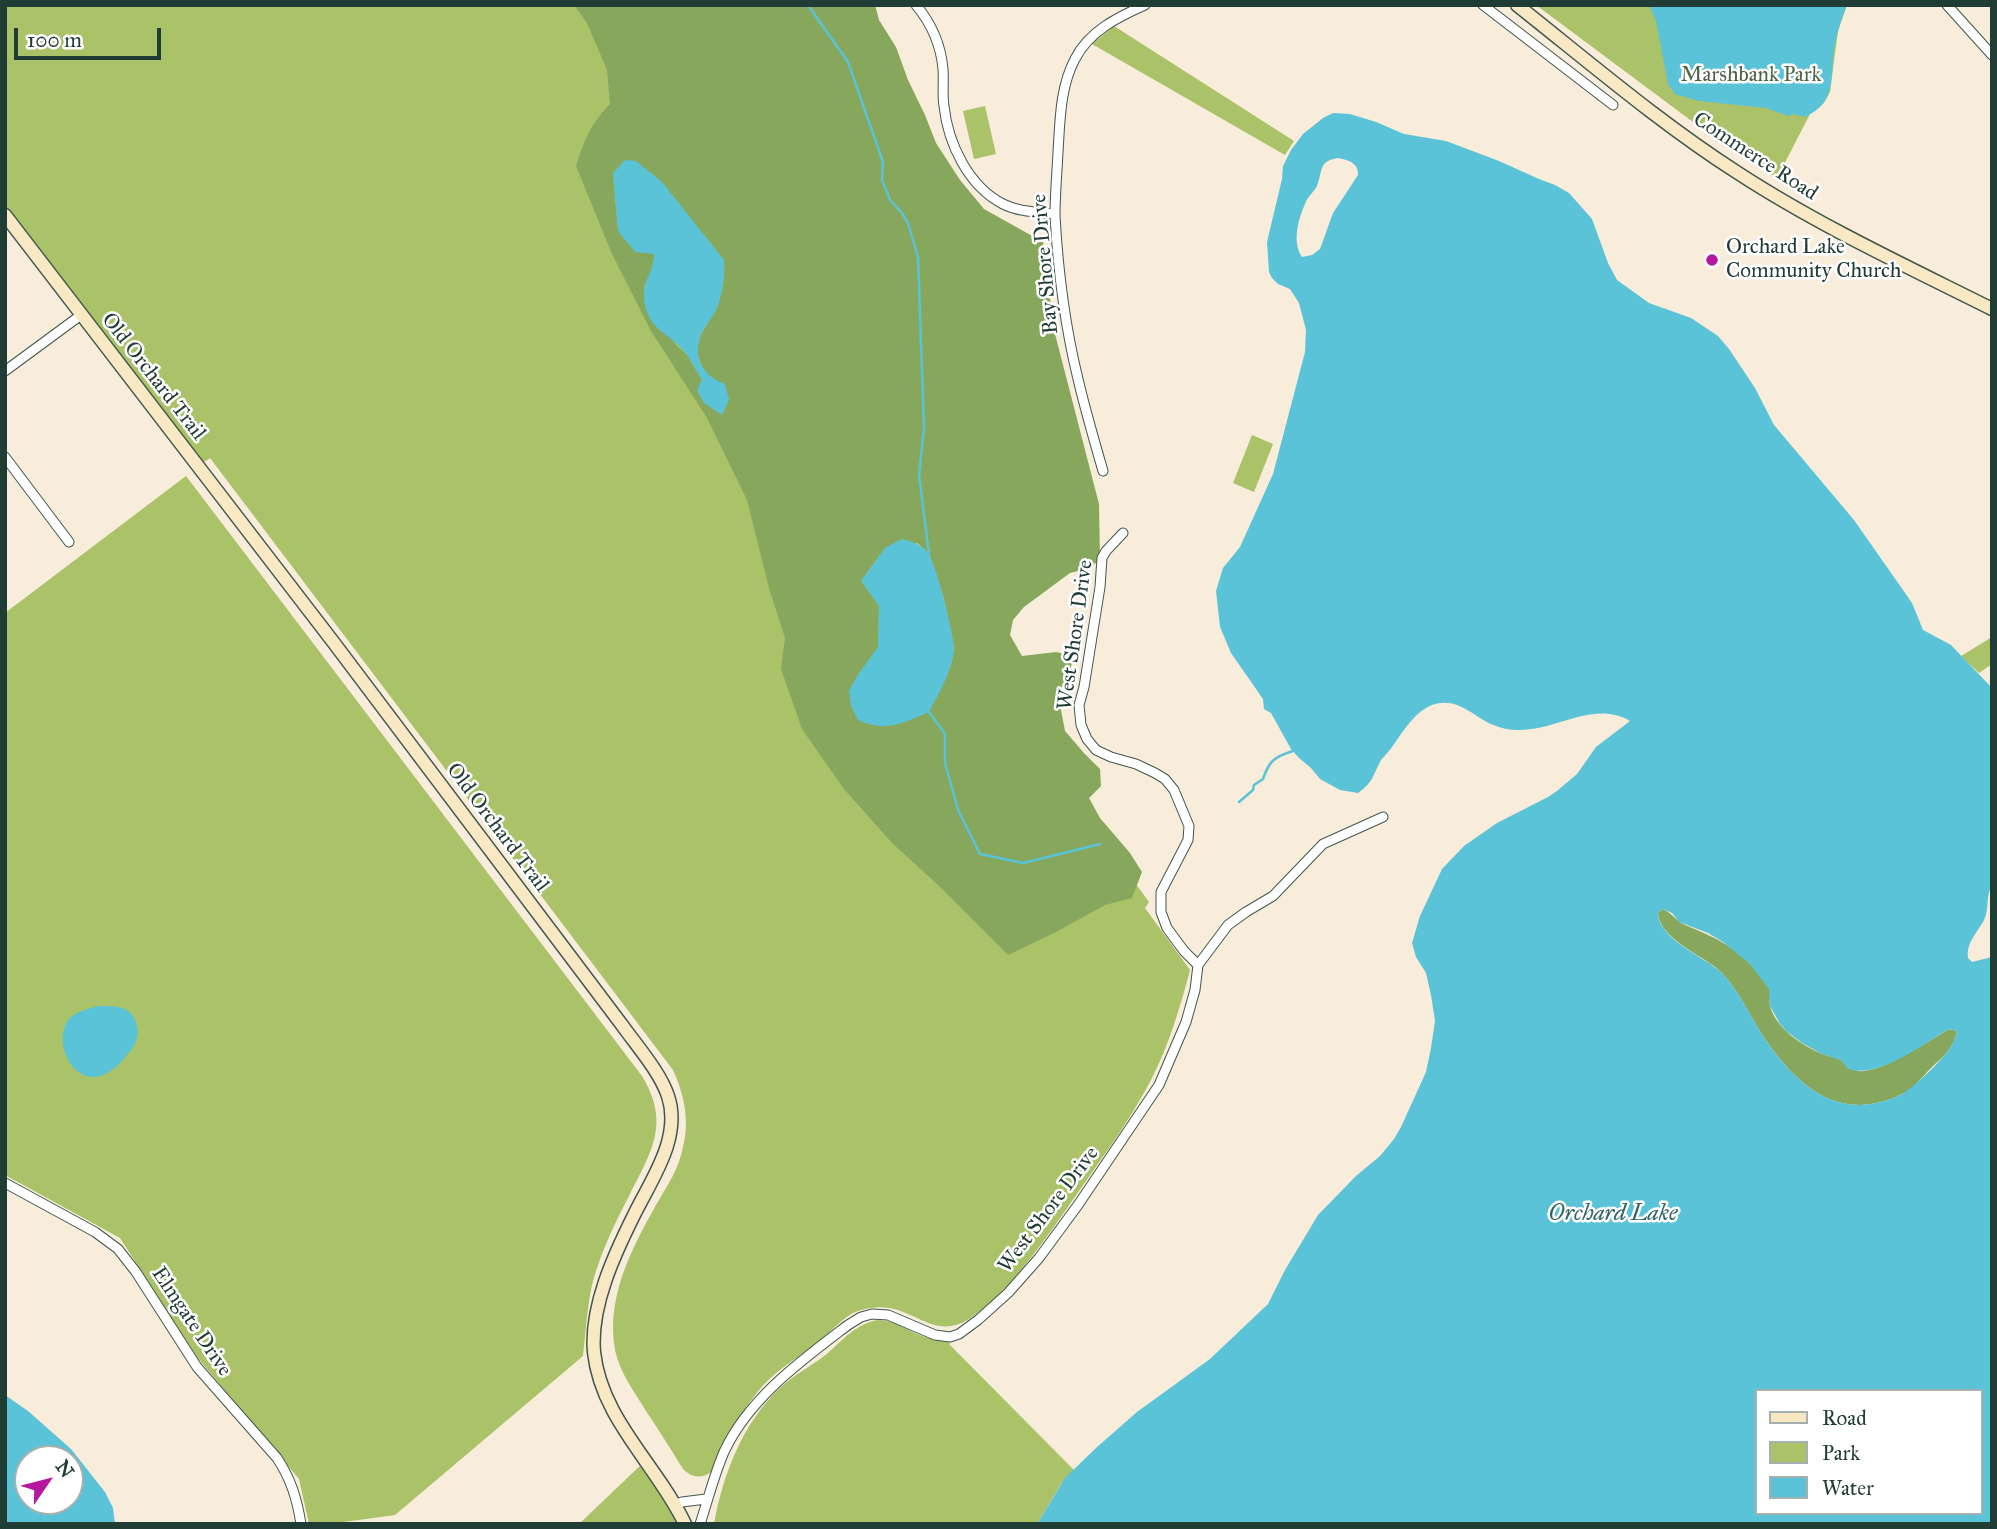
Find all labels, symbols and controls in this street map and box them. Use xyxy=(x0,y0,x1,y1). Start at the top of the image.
scale bar xyxy=(18,14,164,58)
text: 100 m xyxy=(27,27,82,53)
park label: Marshbank Park xyxy=(1681,63,1821,89)
street label: Commerce Road xyxy=(1688,107,1822,207)
street label: Bay Shore Drive xyxy=(1027,193,1065,335)
place label: Orchard Lake Community Church xyxy=(1726,235,1902,285)
marker: Orchard Lake Community Church xyxy=(1704,252,1720,268)
street label: Old Orchard Trail xyxy=(95,308,211,446)
street label: West Shore Drive xyxy=(1053,558,1099,712)
street label: Old Orchard Trail xyxy=(440,759,554,897)
street label: West Shore Drive xyxy=(993,1142,1105,1278)
water label: Orchard Lake xyxy=(1548,1200,1678,1228)
street label: Elmgate Drive xyxy=(145,1263,237,1381)
legend xyxy=(1756,1389,1983,1515)
text: Road xyxy=(1822,1405,1867,1431)
text: Park xyxy=(1822,1440,1860,1466)
north arrow xyxy=(14,1445,84,1515)
text: N xyxy=(51,1456,79,1482)
text: Water xyxy=(1822,1475,1874,1501)

